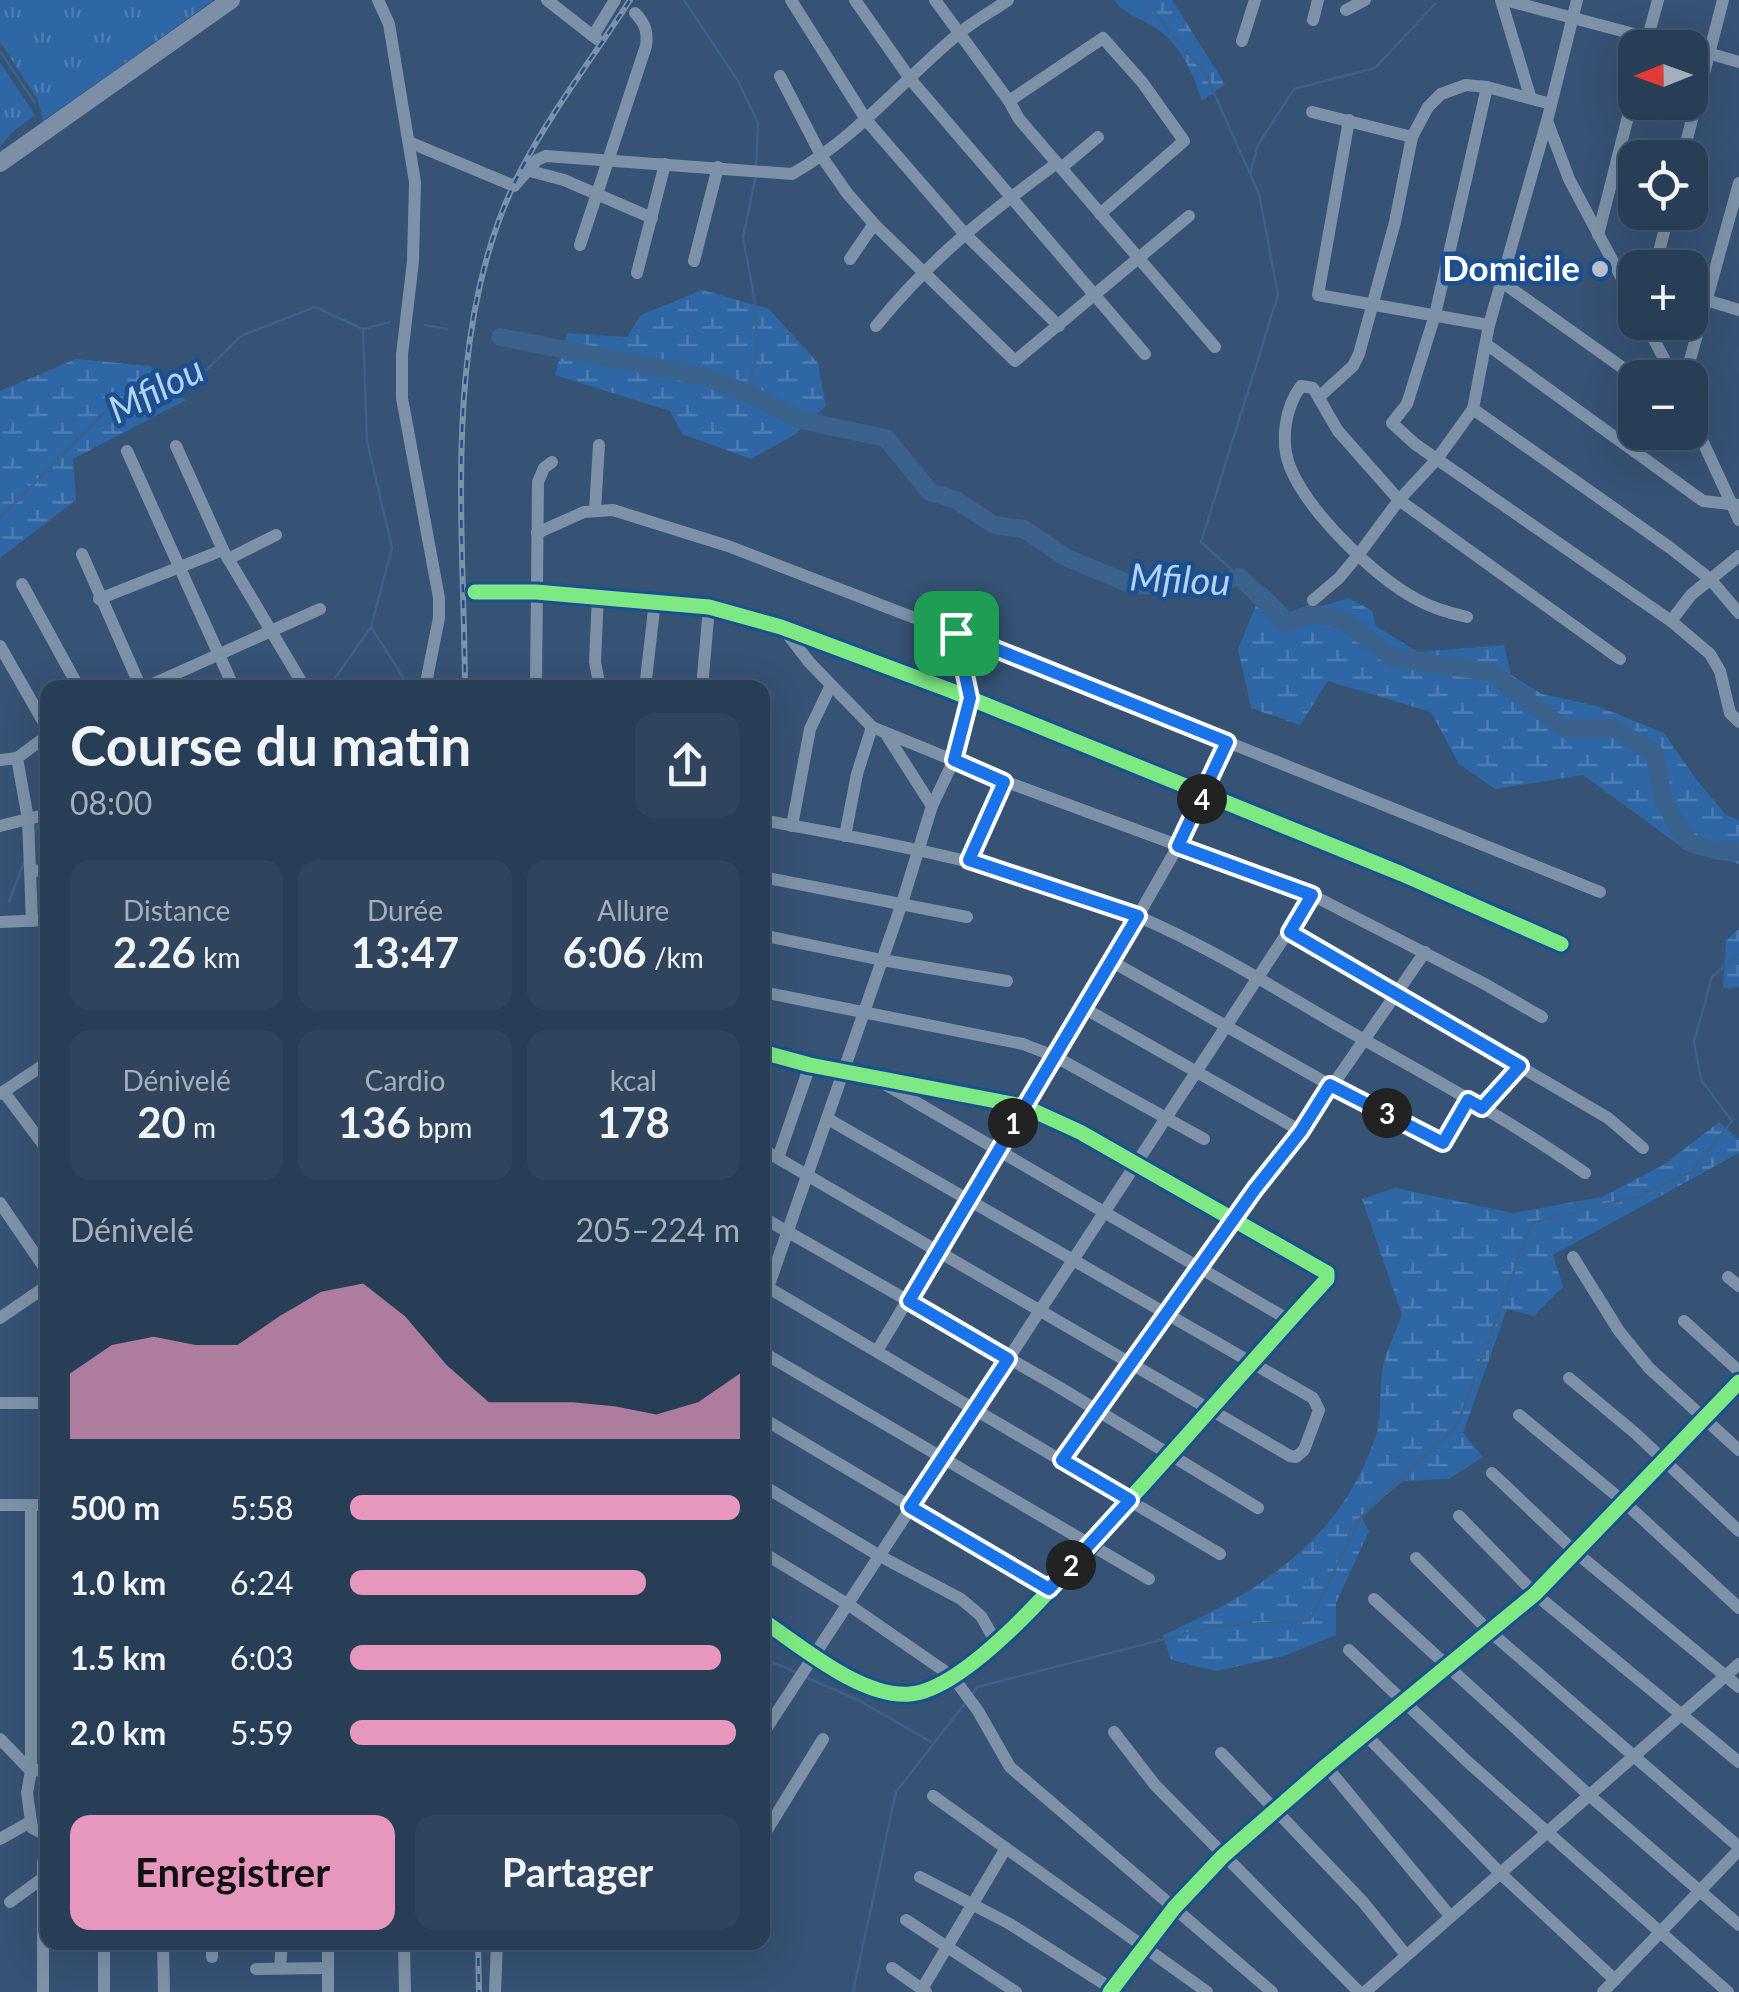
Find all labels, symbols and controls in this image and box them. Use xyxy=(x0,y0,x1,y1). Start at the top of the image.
north arrow xyxy=(1618,30,1708,120)
map controls xyxy=(1618,30,1708,450)
button: locate xyxy=(1618,140,1708,230)
place label: Domicile xyxy=(1442,246,1580,288)
button: + xyxy=(1618,250,1708,340)
marker: Domicile xyxy=(1589,258,1611,280)
water label: Mfilou xyxy=(100,345,210,432)
button: − xyxy=(1618,360,1708,450)
water label: Mfilou xyxy=(1129,552,1232,604)
pin xyxy=(914,591,999,676)
icon: arrive xyxy=(929,606,984,661)
text: Course du matin xyxy=(70,712,471,778)
button: share xyxy=(635,713,740,818)
pin: 4 xyxy=(1177,774,1227,824)
text: 4 xyxy=(1194,782,1210,816)
text: 08:00 xyxy=(70,783,152,822)
text: Distance xyxy=(123,893,230,927)
text: Durée xyxy=(367,893,443,927)
text: Allure xyxy=(597,893,669,927)
text: 2.26 xyxy=(113,927,196,977)
text: 13:47 xyxy=(351,927,459,977)
text: 6:06 xyxy=(563,927,647,977)
text: km xyxy=(196,940,240,974)
text: /km xyxy=(647,940,704,974)
text: Dénivelé xyxy=(122,1063,231,1097)
text: Cardio xyxy=(365,1063,445,1097)
text: kcal xyxy=(610,1063,657,1097)
pin: 3 xyxy=(1362,1088,1412,1138)
text: 3 xyxy=(1379,1096,1395,1130)
text: 20 xyxy=(137,1097,186,1147)
text: 136 xyxy=(338,1097,411,1147)
text: 178 xyxy=(597,1097,670,1147)
pin: 1 xyxy=(988,1098,1038,1148)
text: 1 xyxy=(1005,1106,1021,1140)
text: m xyxy=(186,1110,216,1144)
text: bpm xyxy=(411,1110,472,1144)
text: Dénivelé xyxy=(70,1210,194,1249)
text: 205–224 m xyxy=(576,1210,740,1249)
text: 500 m xyxy=(70,1488,160,1527)
text: 5:58 xyxy=(230,1488,294,1527)
pin: 2 xyxy=(1046,1540,1096,1590)
text: 2 xyxy=(1063,1548,1079,1582)
text: 1.0 km xyxy=(70,1563,166,1602)
text: 6:24 xyxy=(230,1563,294,1602)
text: 1.5 km xyxy=(70,1638,166,1677)
text: 6:03 xyxy=(230,1638,294,1677)
text: 2.0 km xyxy=(70,1713,166,1752)
text: 5:59 xyxy=(230,1713,294,1752)
button: Enregistrer xyxy=(70,1815,395,1930)
button: Partager xyxy=(415,1815,740,1930)

